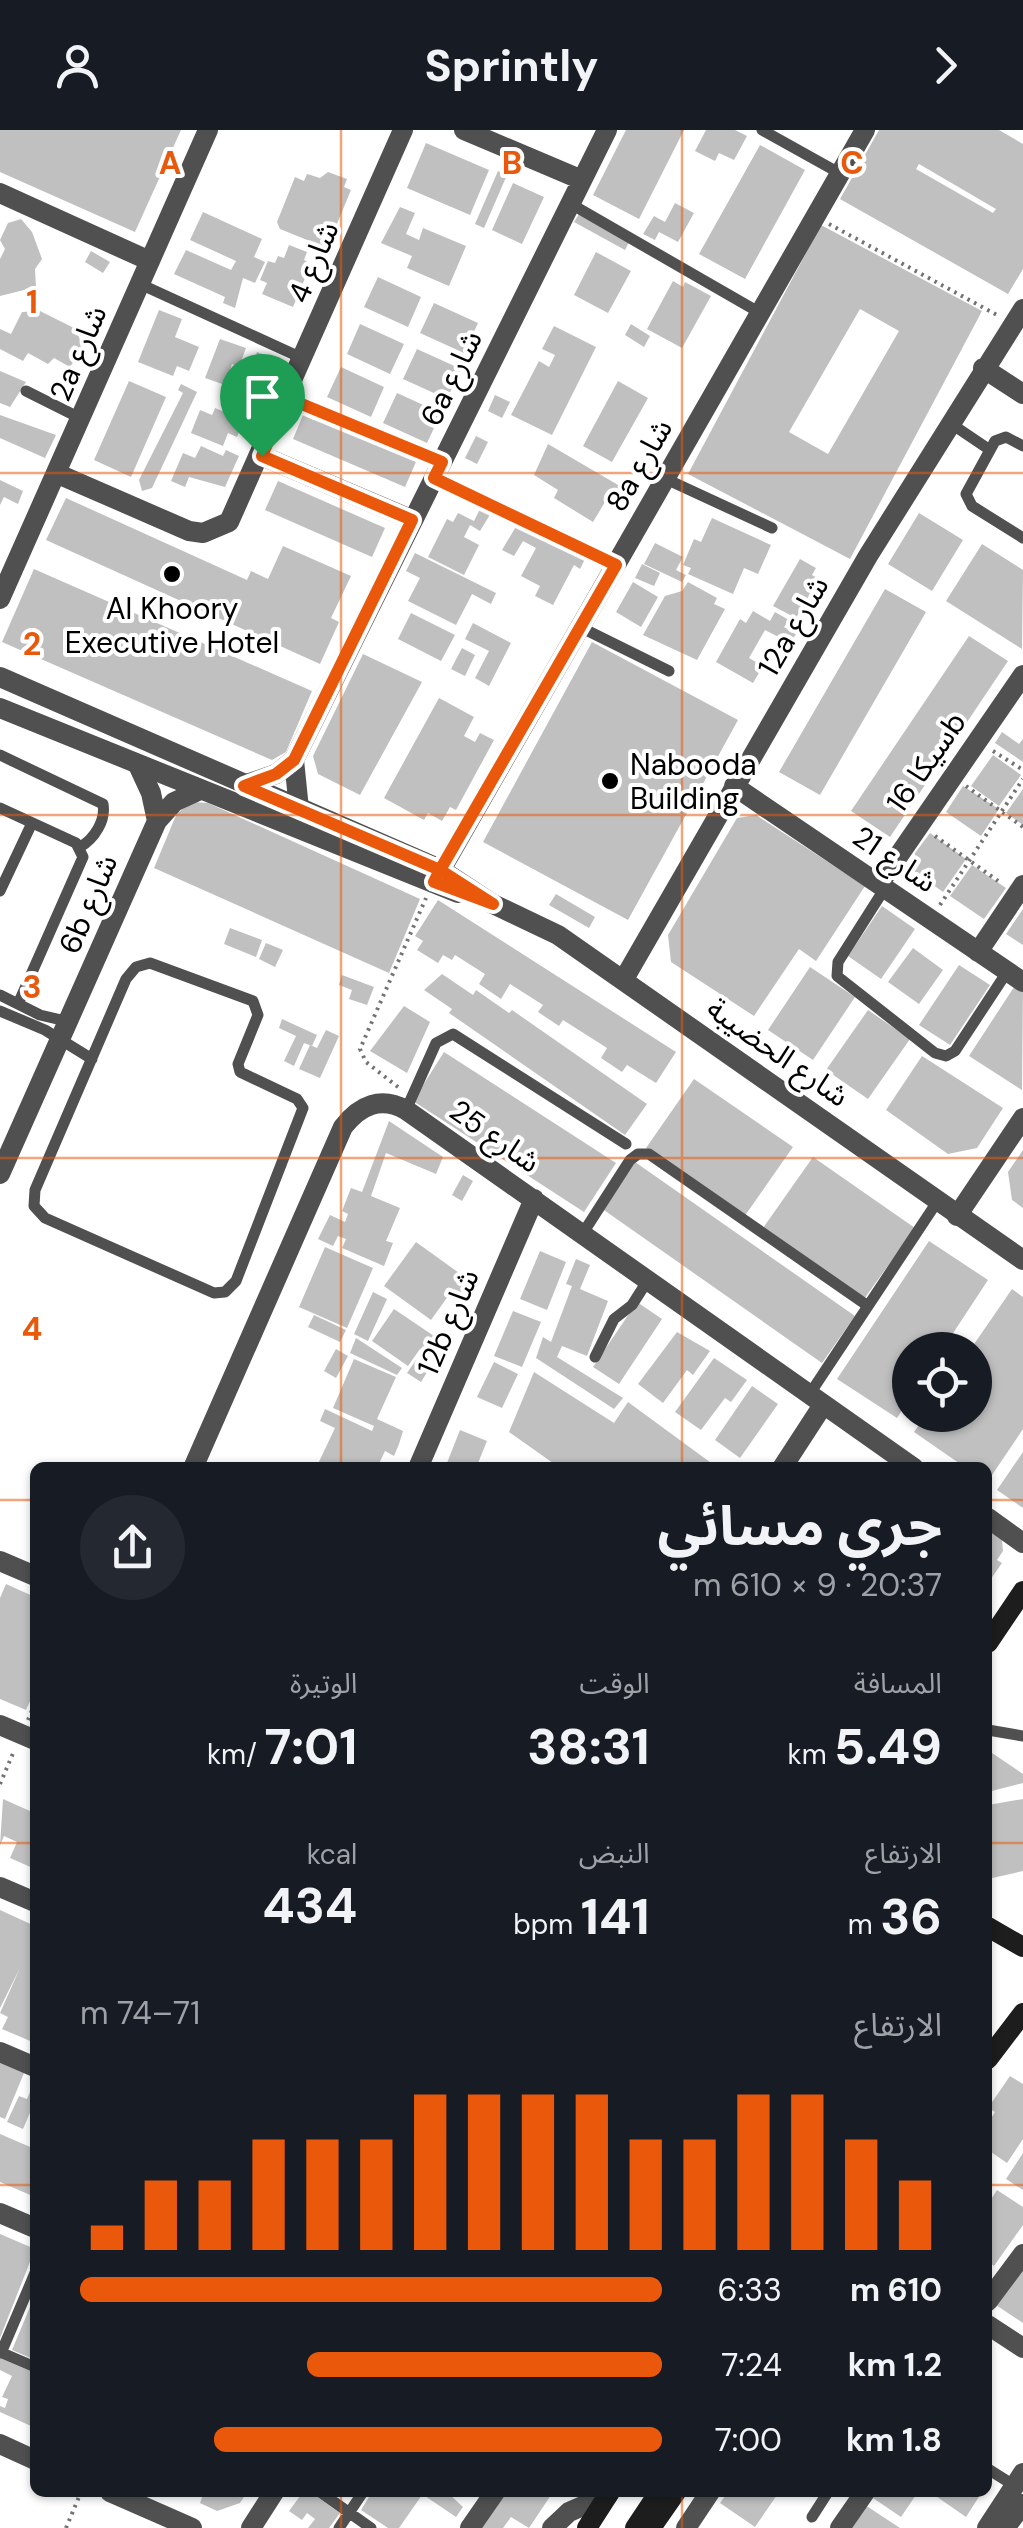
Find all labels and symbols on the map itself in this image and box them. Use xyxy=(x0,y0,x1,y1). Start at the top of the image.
text: A xyxy=(159,142,181,184)
text: B xyxy=(502,142,522,184)
text: C xyxy=(840,142,864,184)
street label: شارع 4 xyxy=(279,215,350,310)
text: 1 xyxy=(26,281,38,323)
street label: 2a شارع xyxy=(40,299,118,408)
street label: 6a شارع xyxy=(411,324,493,434)
pin xyxy=(220,354,305,457)
street label: 8a شارع xyxy=(597,412,684,520)
marker: Al Khoory Executive Hotel xyxy=(161,563,183,585)
street label: 12a شارع xyxy=(749,569,840,685)
place label: Al Khoory Executive Hotel xyxy=(65,589,279,662)
text: 2 xyxy=(23,623,41,665)
street label: سيكا 16b xyxy=(877,704,975,820)
place label: Nabooda Building xyxy=(630,745,757,818)
marker: Nabooda Building xyxy=(599,770,621,792)
street label: شارع 21 xyxy=(844,817,944,904)
street label: 6b شارع xyxy=(50,848,129,961)
text: 3 xyxy=(22,966,42,1008)
street label: شارع الحضيبة xyxy=(698,989,857,1118)
street label: شارع 25 xyxy=(440,1091,548,1184)
street label: 12b شارع xyxy=(408,1263,491,1382)
text: 4 xyxy=(22,1308,42,1350)

